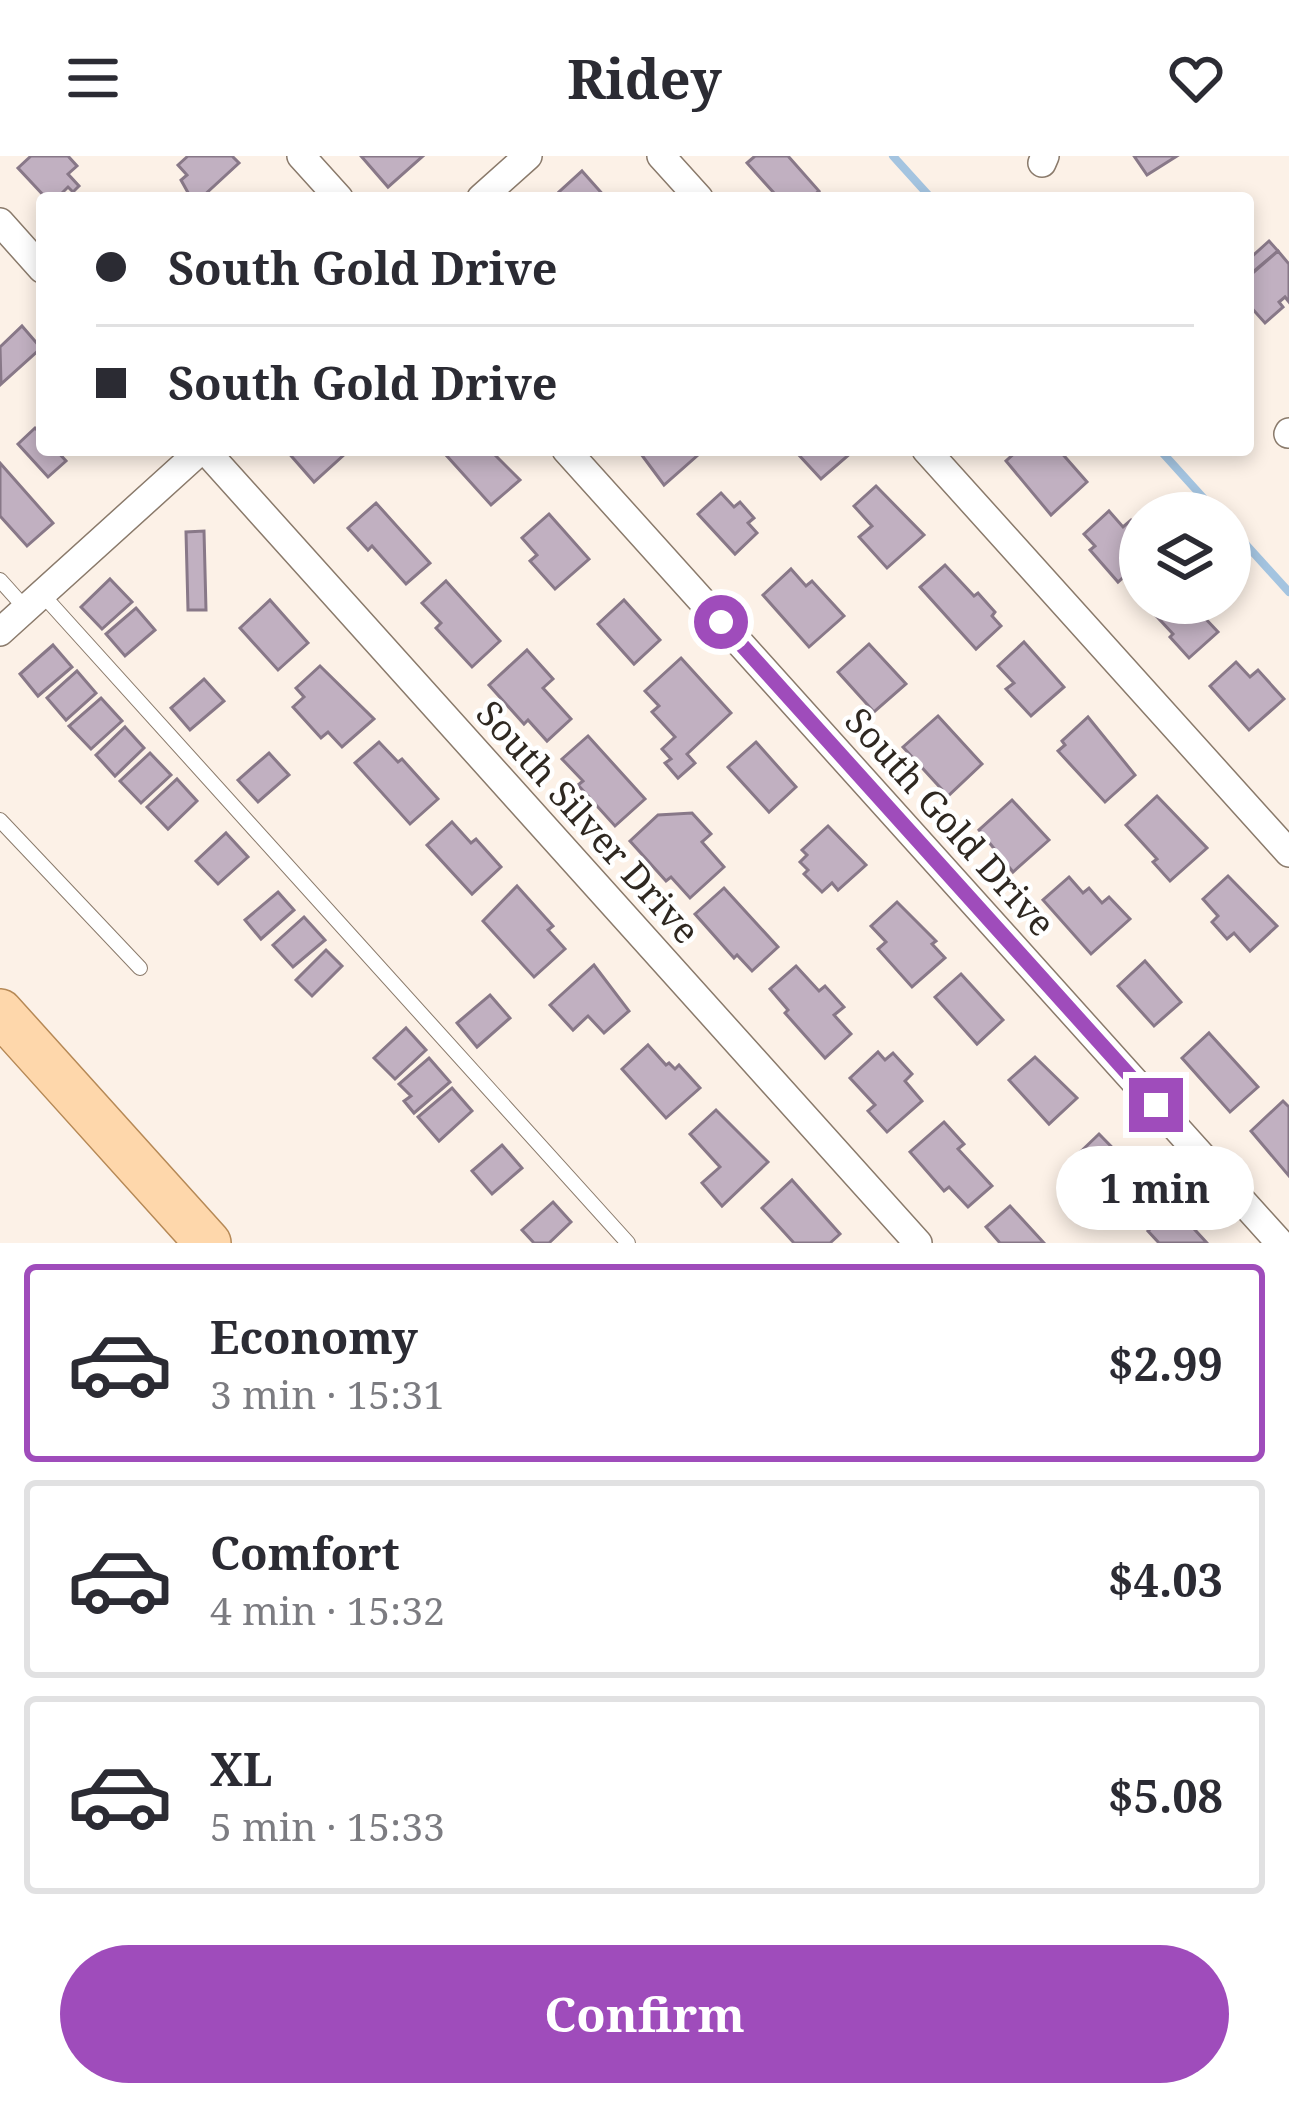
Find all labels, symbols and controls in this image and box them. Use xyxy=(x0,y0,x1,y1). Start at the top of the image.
text: Ridey xyxy=(567,41,722,115)
icon: menu xyxy=(60,45,126,111)
icon: heart xyxy=(1163,45,1229,111)
text: South Gold Drive xyxy=(168,237,558,298)
text: South Gold Drive xyxy=(168,352,558,413)
map controls xyxy=(1119,492,1251,624)
button: layers xyxy=(1119,492,1251,624)
route start xyxy=(694,595,748,649)
street label: South Silver Drive xyxy=(466,690,711,954)
street label: South Gold Drive xyxy=(834,697,1066,947)
route end xyxy=(1129,1078,1183,1132)
callout: 1 min xyxy=(1057,1147,1255,1231)
text: 1 min xyxy=(1100,1161,1210,1214)
text: Economy xyxy=(210,1306,418,1367)
icon: car xyxy=(66,1309,174,1417)
text: $2.99 xyxy=(1108,1333,1223,1394)
text: 3 min · 15:31 xyxy=(210,1367,445,1420)
text: Comfort xyxy=(210,1522,400,1583)
icon: car xyxy=(66,1525,174,1633)
text: $4.03 xyxy=(1108,1549,1223,1610)
text: 4 min · 15:32 xyxy=(210,1583,445,1636)
text: XL xyxy=(210,1738,272,1799)
icon: car xyxy=(66,1741,174,1849)
text: $5.08 xyxy=(1108,1765,1223,1826)
text: 5 min · 15:33 xyxy=(210,1799,445,1852)
button: Confirm xyxy=(60,1945,1229,2083)

